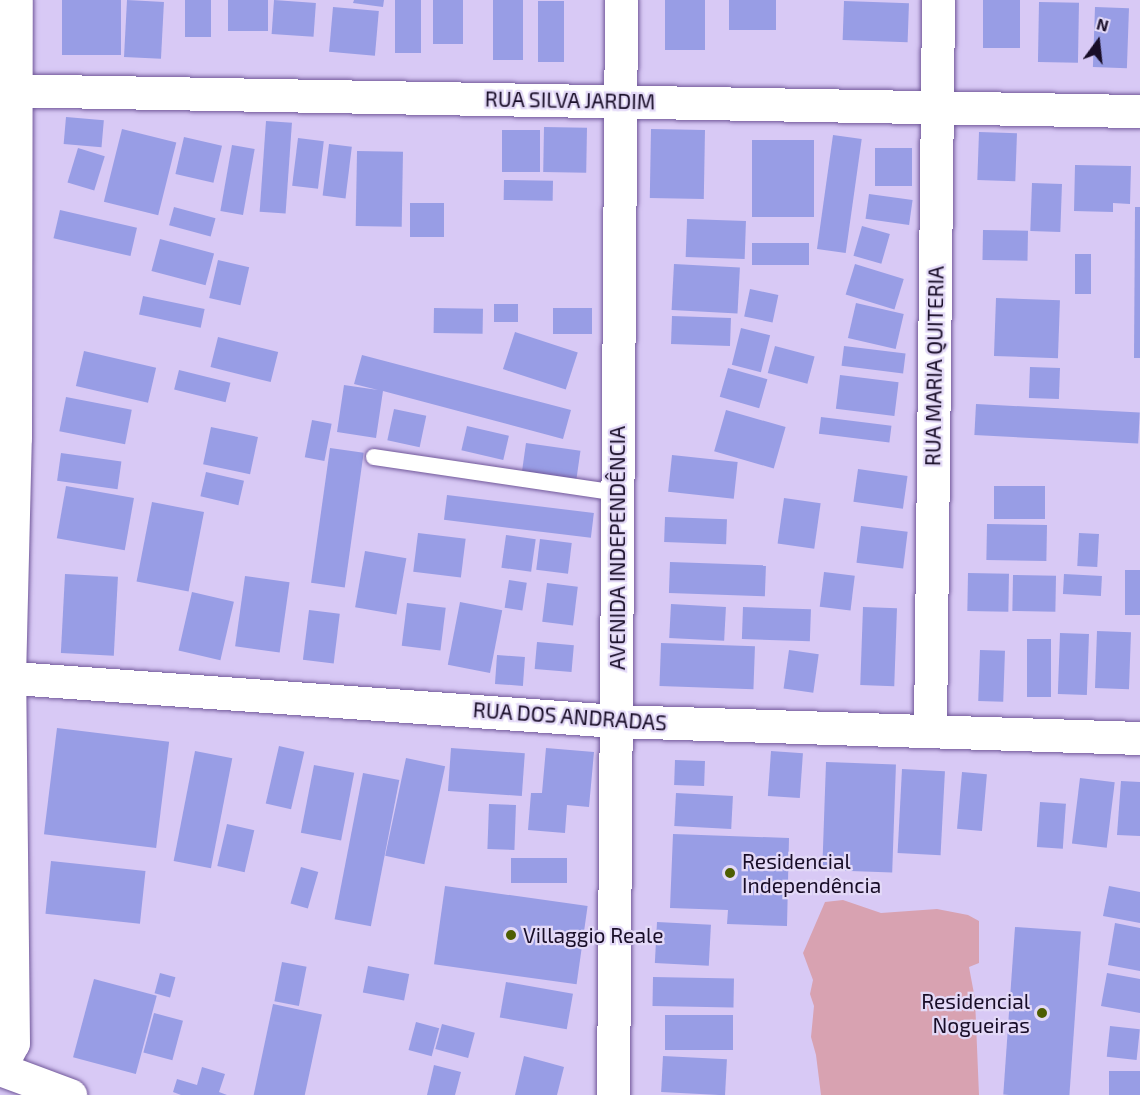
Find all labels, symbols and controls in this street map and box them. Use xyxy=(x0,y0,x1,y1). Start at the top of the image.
north arrow xyxy=(1068,12,1128,72)
text: N xyxy=(1095,13,1111,35)
street label: RUA SILVA JARDIM xyxy=(484,86,656,114)
street label: RUA MARIA QUITERIA xyxy=(920,265,948,467)
street label: AVENIDA INDEPENDÊNCIA xyxy=(604,426,630,670)
street label: RUA DOS ANDRADAS xyxy=(472,697,668,735)
place label: Residencial Independência xyxy=(742,848,881,898)
marker: Residencial Independência xyxy=(723,866,737,880)
place label: Villaggio Reale xyxy=(523,922,663,948)
marker: Villaggio Reale xyxy=(504,928,518,942)
place label: Residencial Nogueiras xyxy=(921,988,1030,1038)
marker: Residencial Nogueiras xyxy=(1035,1006,1049,1020)

